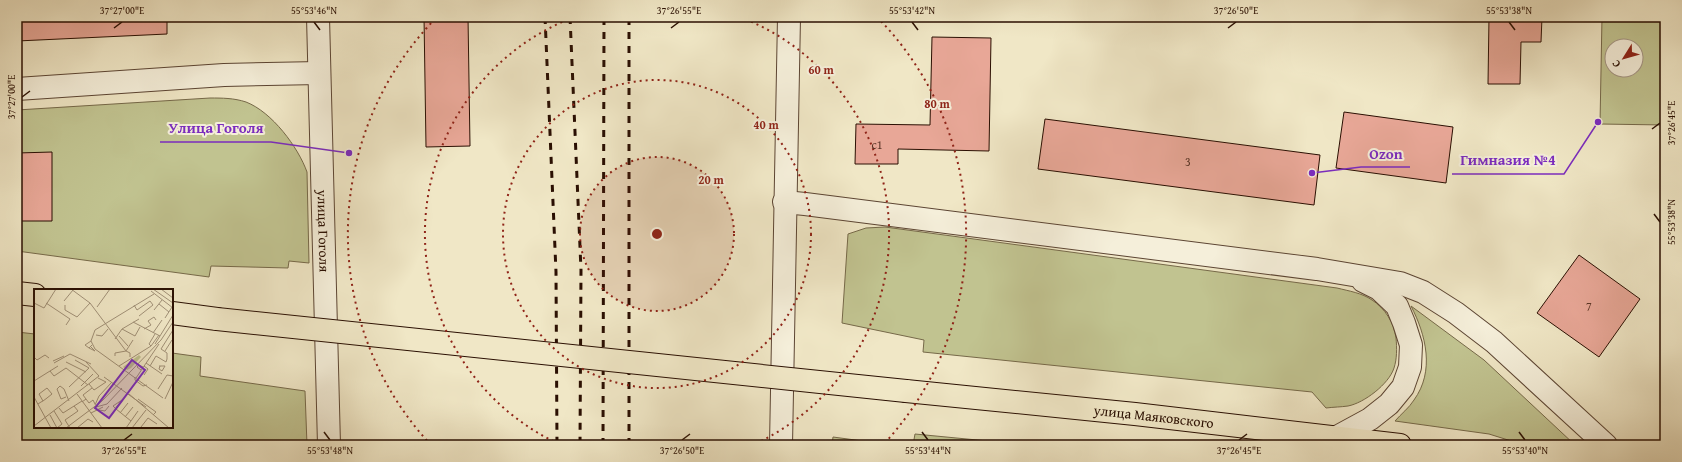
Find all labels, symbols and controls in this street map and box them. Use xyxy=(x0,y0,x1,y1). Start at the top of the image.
text: 37°27'00"E xyxy=(100,3,144,18)
text: 55°53'46"N xyxy=(291,3,337,18)
text: 37°26'55"E xyxy=(657,3,701,18)
text: 55°53'42"N xyxy=(889,3,935,18)
text: 37°26'50"E xyxy=(1214,3,1258,18)
text: 55°53'38"N xyxy=(1486,3,1532,18)
north arrow xyxy=(1604,38,1644,78)
text: С xyxy=(1608,57,1624,71)
text: 60 m xyxy=(808,61,834,78)
text: 37°27'00"E xyxy=(4,75,19,119)
text: 80 m xyxy=(924,95,950,112)
text: 37°26'45"E xyxy=(1664,101,1679,145)
callout: Улица Гоголя xyxy=(160,115,271,142)
text: 40 m xyxy=(753,116,779,133)
text: Улица Гоголя xyxy=(168,117,264,138)
house number: с1 xyxy=(871,136,883,153)
callout: Ozon xyxy=(1361,140,1410,167)
text: Ozon xyxy=(1369,143,1403,164)
callout: Гимназия №4 xyxy=(1452,147,1564,174)
text: Гимназия №4 xyxy=(1460,149,1556,170)
house number: 3 xyxy=(1185,153,1191,170)
text: 20 m xyxy=(698,171,724,188)
street label: улица Гоголя xyxy=(312,188,335,273)
text: 55°53'38"N xyxy=(1664,199,1679,245)
centre of rings xyxy=(650,227,664,241)
inset map xyxy=(34,289,173,428)
house number: 7 xyxy=(1586,298,1592,315)
street label: улица Маяковского xyxy=(1092,400,1215,433)
text: 37°26'55"E xyxy=(102,443,146,458)
text: 55°53'48"N xyxy=(307,443,353,458)
text: 37°26'50"E xyxy=(660,443,704,458)
text: 55°53'44"N xyxy=(905,443,951,458)
text: 37°26'45"E xyxy=(1217,443,1261,458)
text: 55°53'40"N xyxy=(1502,443,1548,458)

